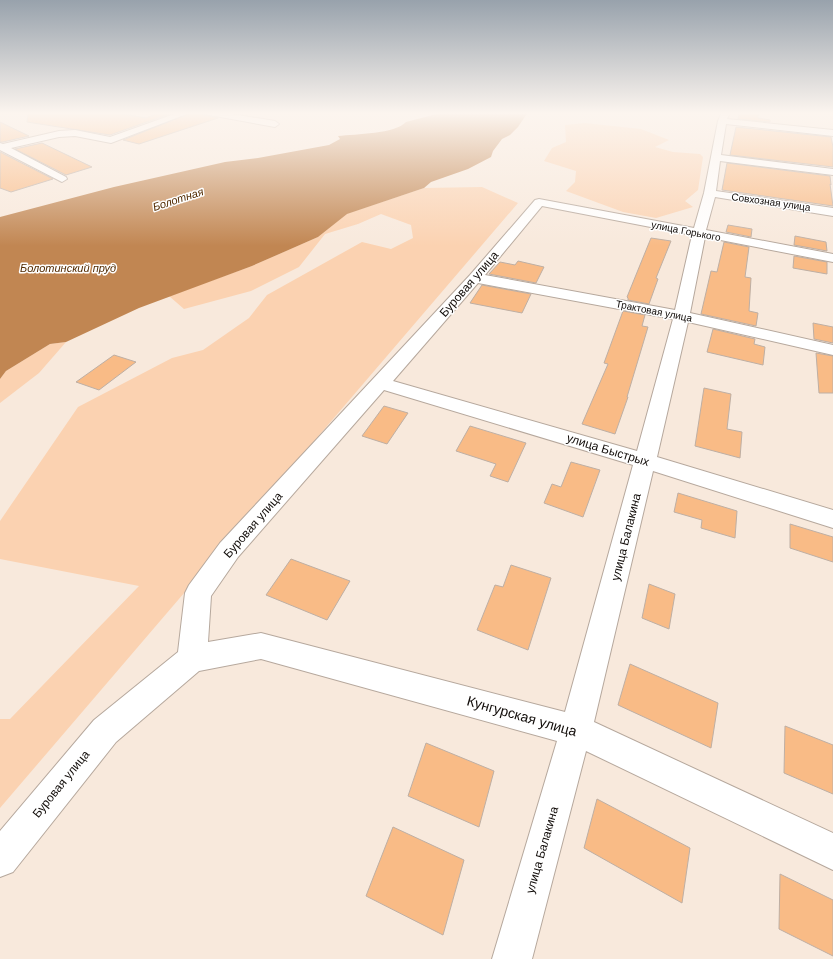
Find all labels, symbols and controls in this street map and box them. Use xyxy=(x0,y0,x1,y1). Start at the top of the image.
water label: Болотная xyxy=(151,185,205,213)
street label: Совхозная улица xyxy=(731,191,812,213)
street label: улица Горького xyxy=(650,219,722,243)
street label: Буровая улица xyxy=(437,248,502,320)
water label: Болотинский пруд xyxy=(20,262,116,274)
street label: Трактовая улица xyxy=(615,298,694,324)
street label: улица Быстрых xyxy=(565,431,651,469)
street label: Буровая улица xyxy=(221,489,286,561)
street label: улица Балакина xyxy=(608,491,644,582)
street label: Кунгурская улица xyxy=(465,693,579,739)
street label: Буровая улица xyxy=(30,747,93,820)
street label: улица Балакина xyxy=(523,805,561,895)

